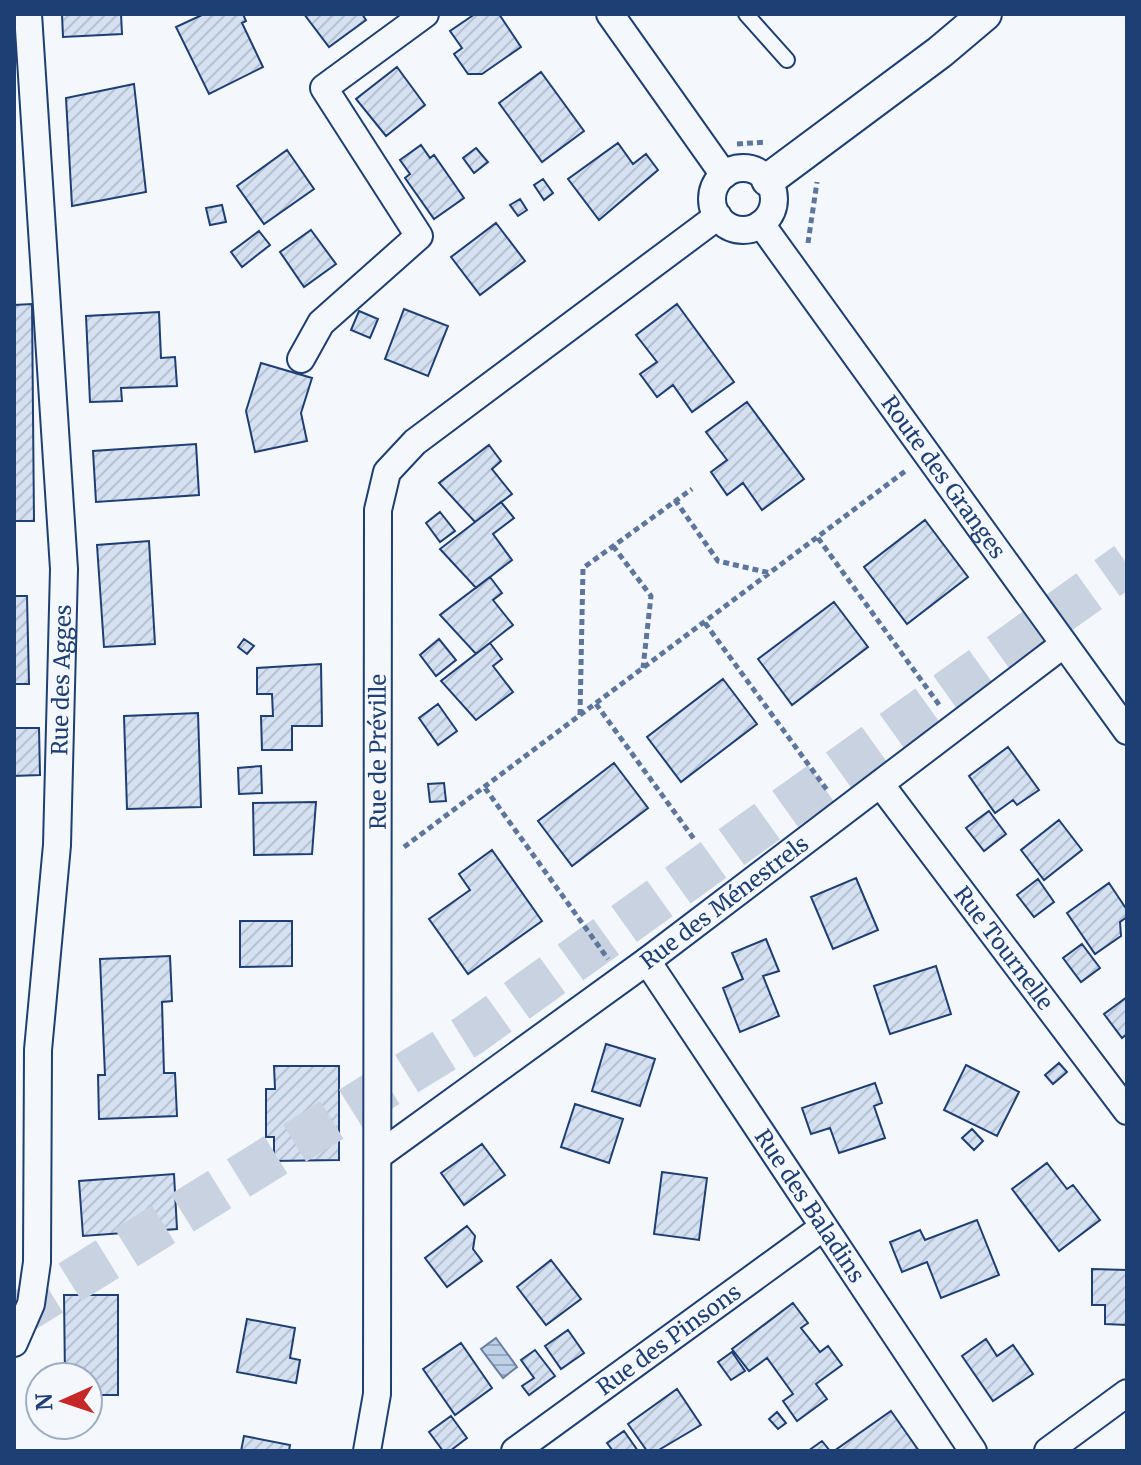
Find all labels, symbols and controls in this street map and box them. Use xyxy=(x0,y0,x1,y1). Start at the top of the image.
street label: Route des Granges xyxy=(875,390,1012,564)
street label: Rue des Agges xyxy=(45,604,77,756)
street label: Rue de Préville xyxy=(364,674,392,830)
street label: Rue des Ménestrels xyxy=(635,829,814,975)
street label: Rue Tournelle xyxy=(948,880,1060,1015)
street label: Rue des Baladins xyxy=(749,1124,871,1288)
street label: Rue des Pinsons xyxy=(591,1278,746,1401)
north arrow xyxy=(24,1361,104,1441)
text: N xyxy=(30,1392,58,1411)

